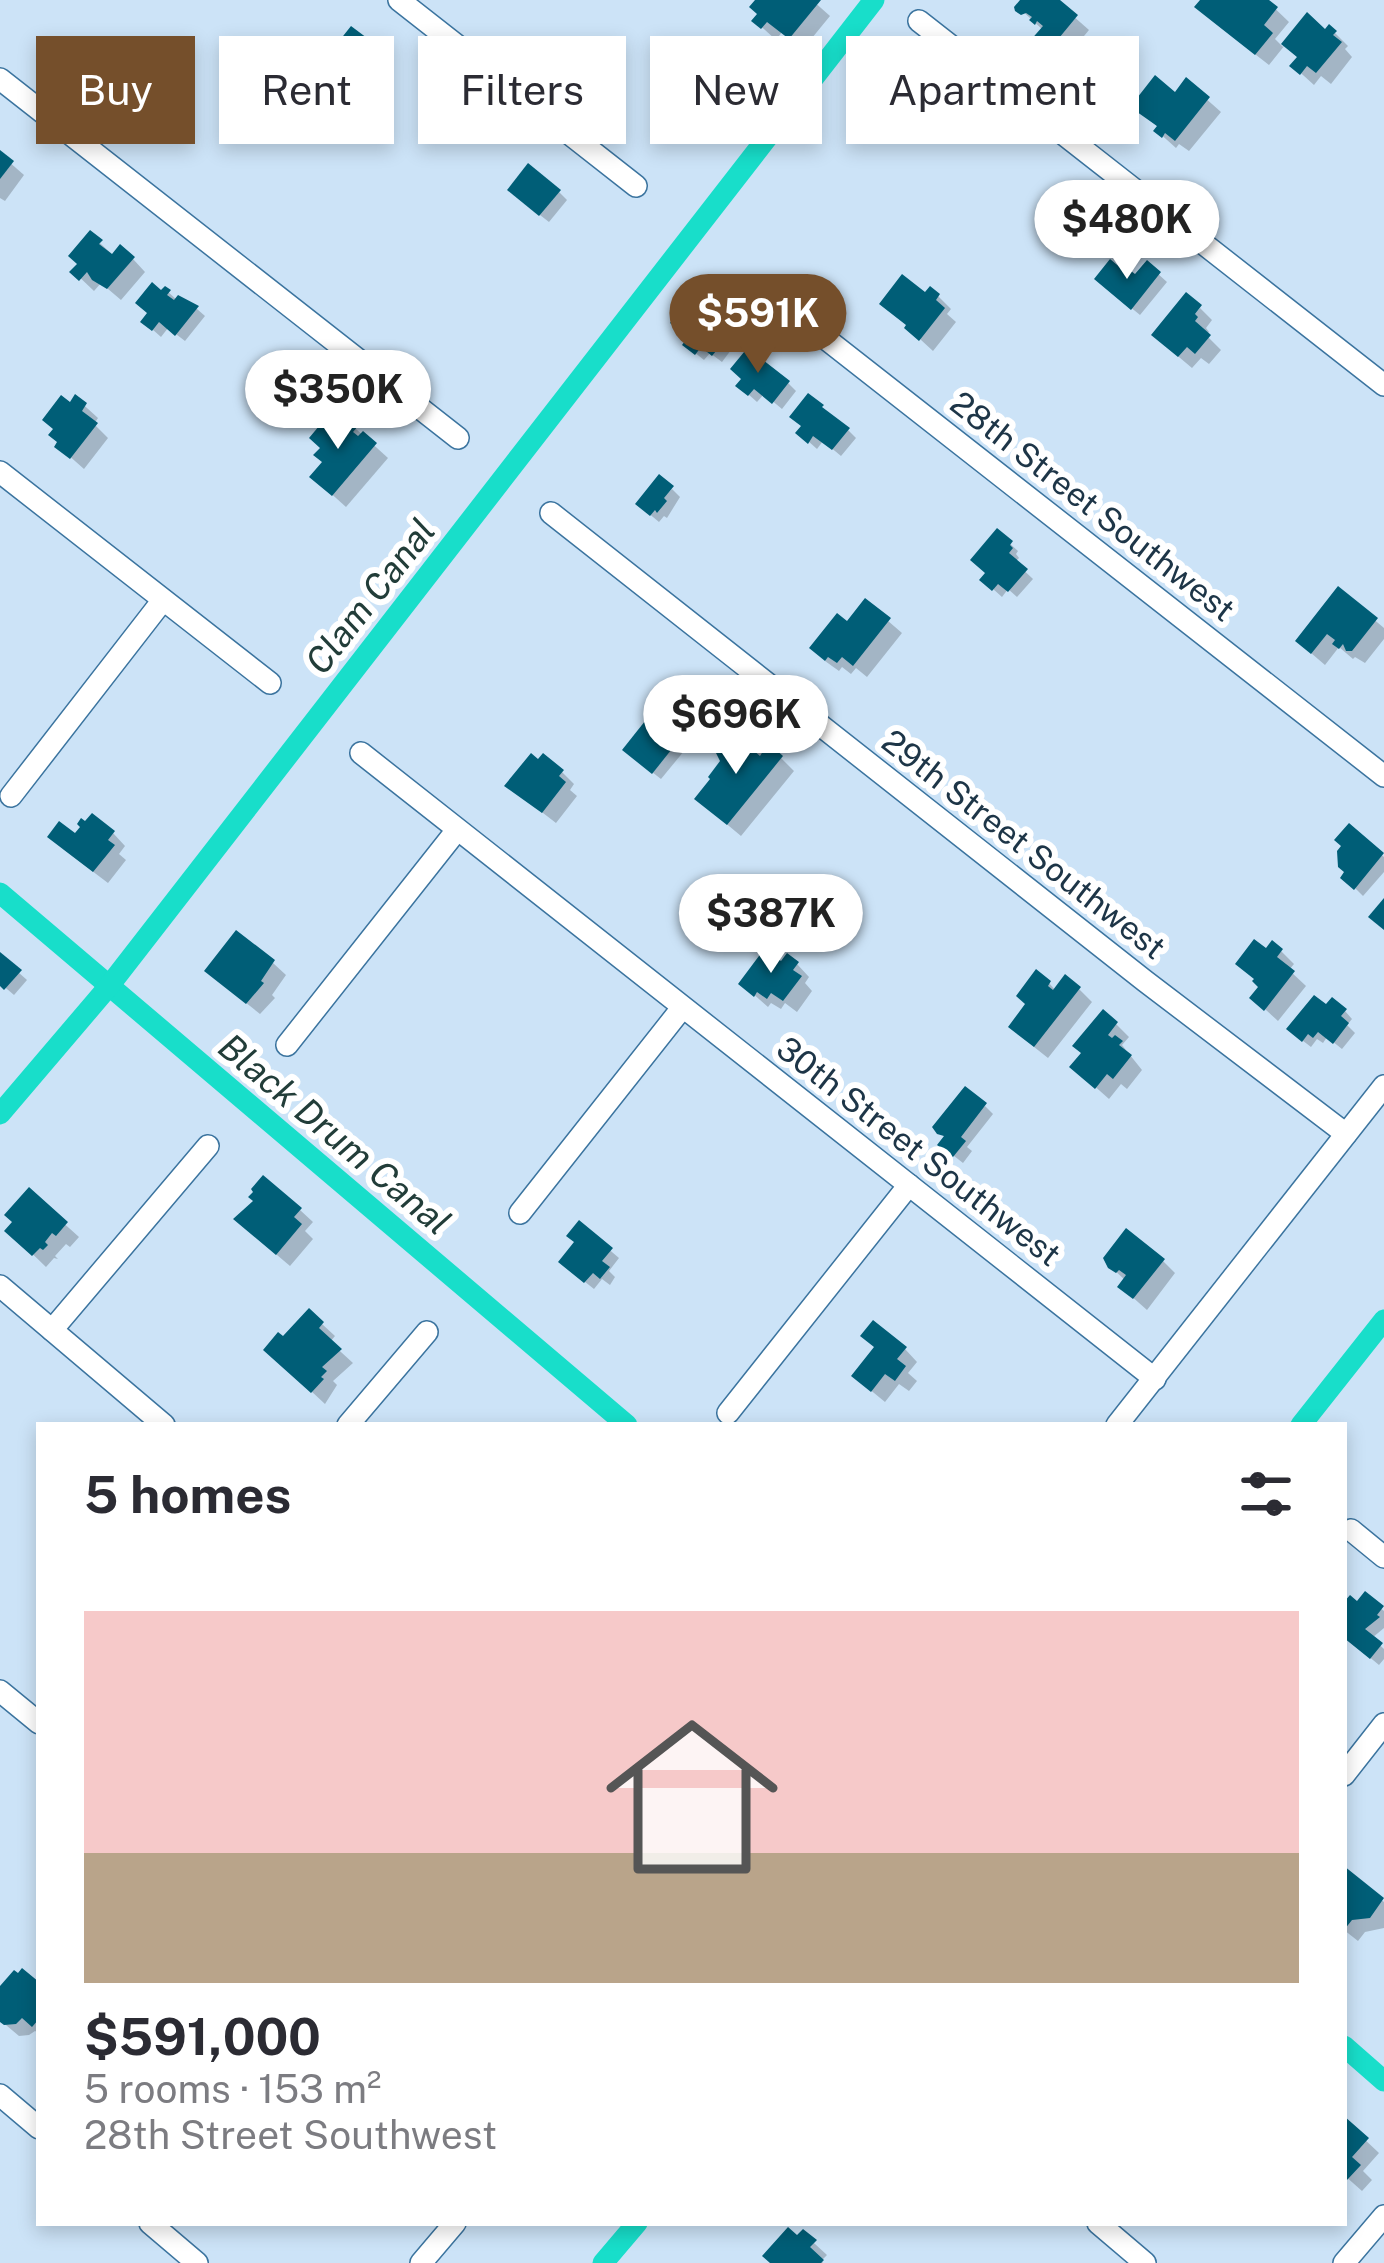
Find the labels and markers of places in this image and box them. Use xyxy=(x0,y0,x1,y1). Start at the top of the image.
pin: $480K xyxy=(1043,180,1211,282)
pin: $591K xyxy=(674,274,842,376)
pin: $350K xyxy=(254,350,422,452)
pin: $696K xyxy=(652,675,820,777)
pin: $387K xyxy=(687,874,855,976)

